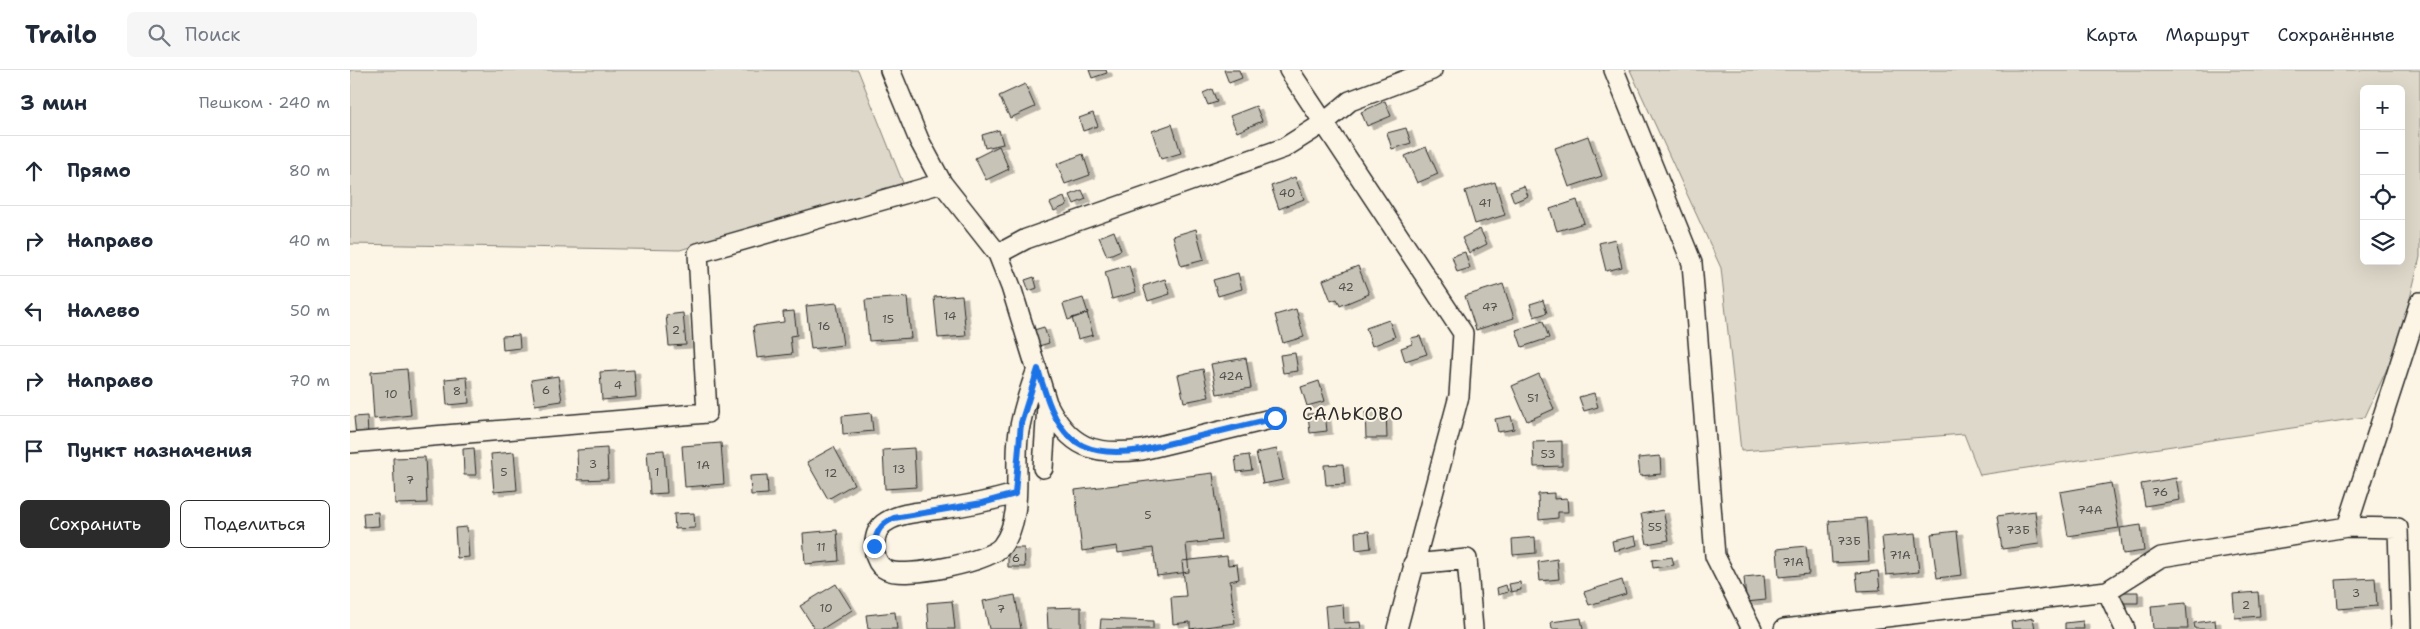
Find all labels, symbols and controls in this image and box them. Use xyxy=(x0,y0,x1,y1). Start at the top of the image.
search box xyxy=(127,12,477,57)
text: Trailo xyxy=(25,19,97,51)
icon: search xyxy=(145,21,173,49)
text: Поиск xyxy=(185,22,240,47)
text: Карта xyxy=(2086,23,2137,47)
text: Маршрут xyxy=(2165,23,2249,47)
text: Сохранённые xyxy=(2277,23,2395,47)
map controls xyxy=(2360,85,2405,265)
button: + xyxy=(2360,85,2405,130)
text: 3 мин xyxy=(20,89,87,117)
text: Пешком · 240 m xyxy=(199,92,330,113)
button: − xyxy=(2360,130,2405,175)
icon: ahead xyxy=(20,157,48,185)
text: Прямо xyxy=(67,158,131,183)
text: 80 m xyxy=(289,160,330,181)
button: locate xyxy=(2360,175,2405,220)
house number: 40 xyxy=(1279,185,1295,201)
house number: 41 xyxy=(1479,195,1491,211)
button: layers xyxy=(2360,220,2405,265)
icon: right xyxy=(20,227,48,255)
text: Направо xyxy=(67,228,153,253)
text: 40 m xyxy=(288,230,330,251)
house number: 42 xyxy=(1338,279,1354,295)
icon: left xyxy=(20,297,48,325)
text: Налево xyxy=(67,298,140,323)
house number: 47 xyxy=(1482,299,1498,315)
text: 50 m xyxy=(290,300,330,321)
house number: 14 xyxy=(944,308,956,324)
house number: 15 xyxy=(882,311,894,327)
house number: 16 xyxy=(817,318,831,334)
house number: 2 xyxy=(672,322,680,338)
icon: right xyxy=(20,367,48,395)
text: Направо xyxy=(67,368,153,393)
house number: 42А xyxy=(1219,368,1244,384)
text: 70 m xyxy=(289,370,330,391)
house number: 4 xyxy=(614,377,622,393)
house number: 6 xyxy=(542,382,550,398)
house number: 8 xyxy=(453,383,461,399)
house number: 10 xyxy=(384,386,398,402)
house number: 51 xyxy=(1527,390,1539,406)
district label: САЛЬКОВО xyxy=(1302,402,1404,426)
route start xyxy=(1264,407,1287,430)
icon: arrive xyxy=(20,437,48,465)
text: Пункт назначения xyxy=(67,438,252,463)
house number: 53 xyxy=(1540,446,1556,462)
house number: 3 xyxy=(589,456,597,472)
house number: 1А xyxy=(696,457,710,473)
house number: 13 xyxy=(893,461,905,477)
house number: 5 xyxy=(500,464,508,480)
house number: 1 xyxy=(654,464,660,480)
house number: 12 xyxy=(825,465,837,481)
house number: 7 xyxy=(406,472,414,488)
house number: 76 xyxy=(2152,484,2168,500)
button: Сохранить xyxy=(20,500,170,548)
button: Поделиться xyxy=(180,500,330,548)
house number: 74А xyxy=(2078,502,2103,518)
house number: 5 xyxy=(1144,507,1152,523)
house number: 55 xyxy=(1648,519,1662,535)
house number: 73Б xyxy=(2006,522,2030,538)
house number: 73Б xyxy=(1837,533,1861,549)
route end xyxy=(863,535,886,558)
house number: 11 xyxy=(816,539,826,555)
house number: 71А xyxy=(1889,547,1911,563)
house number: 6 xyxy=(1012,550,1020,566)
house number: 71А xyxy=(1782,554,1804,570)
house number: 3 xyxy=(2352,585,2360,601)
house number: 2 xyxy=(2242,597,2250,613)
house number: 10 xyxy=(819,600,833,616)
house number: 7 xyxy=(997,601,1005,617)

